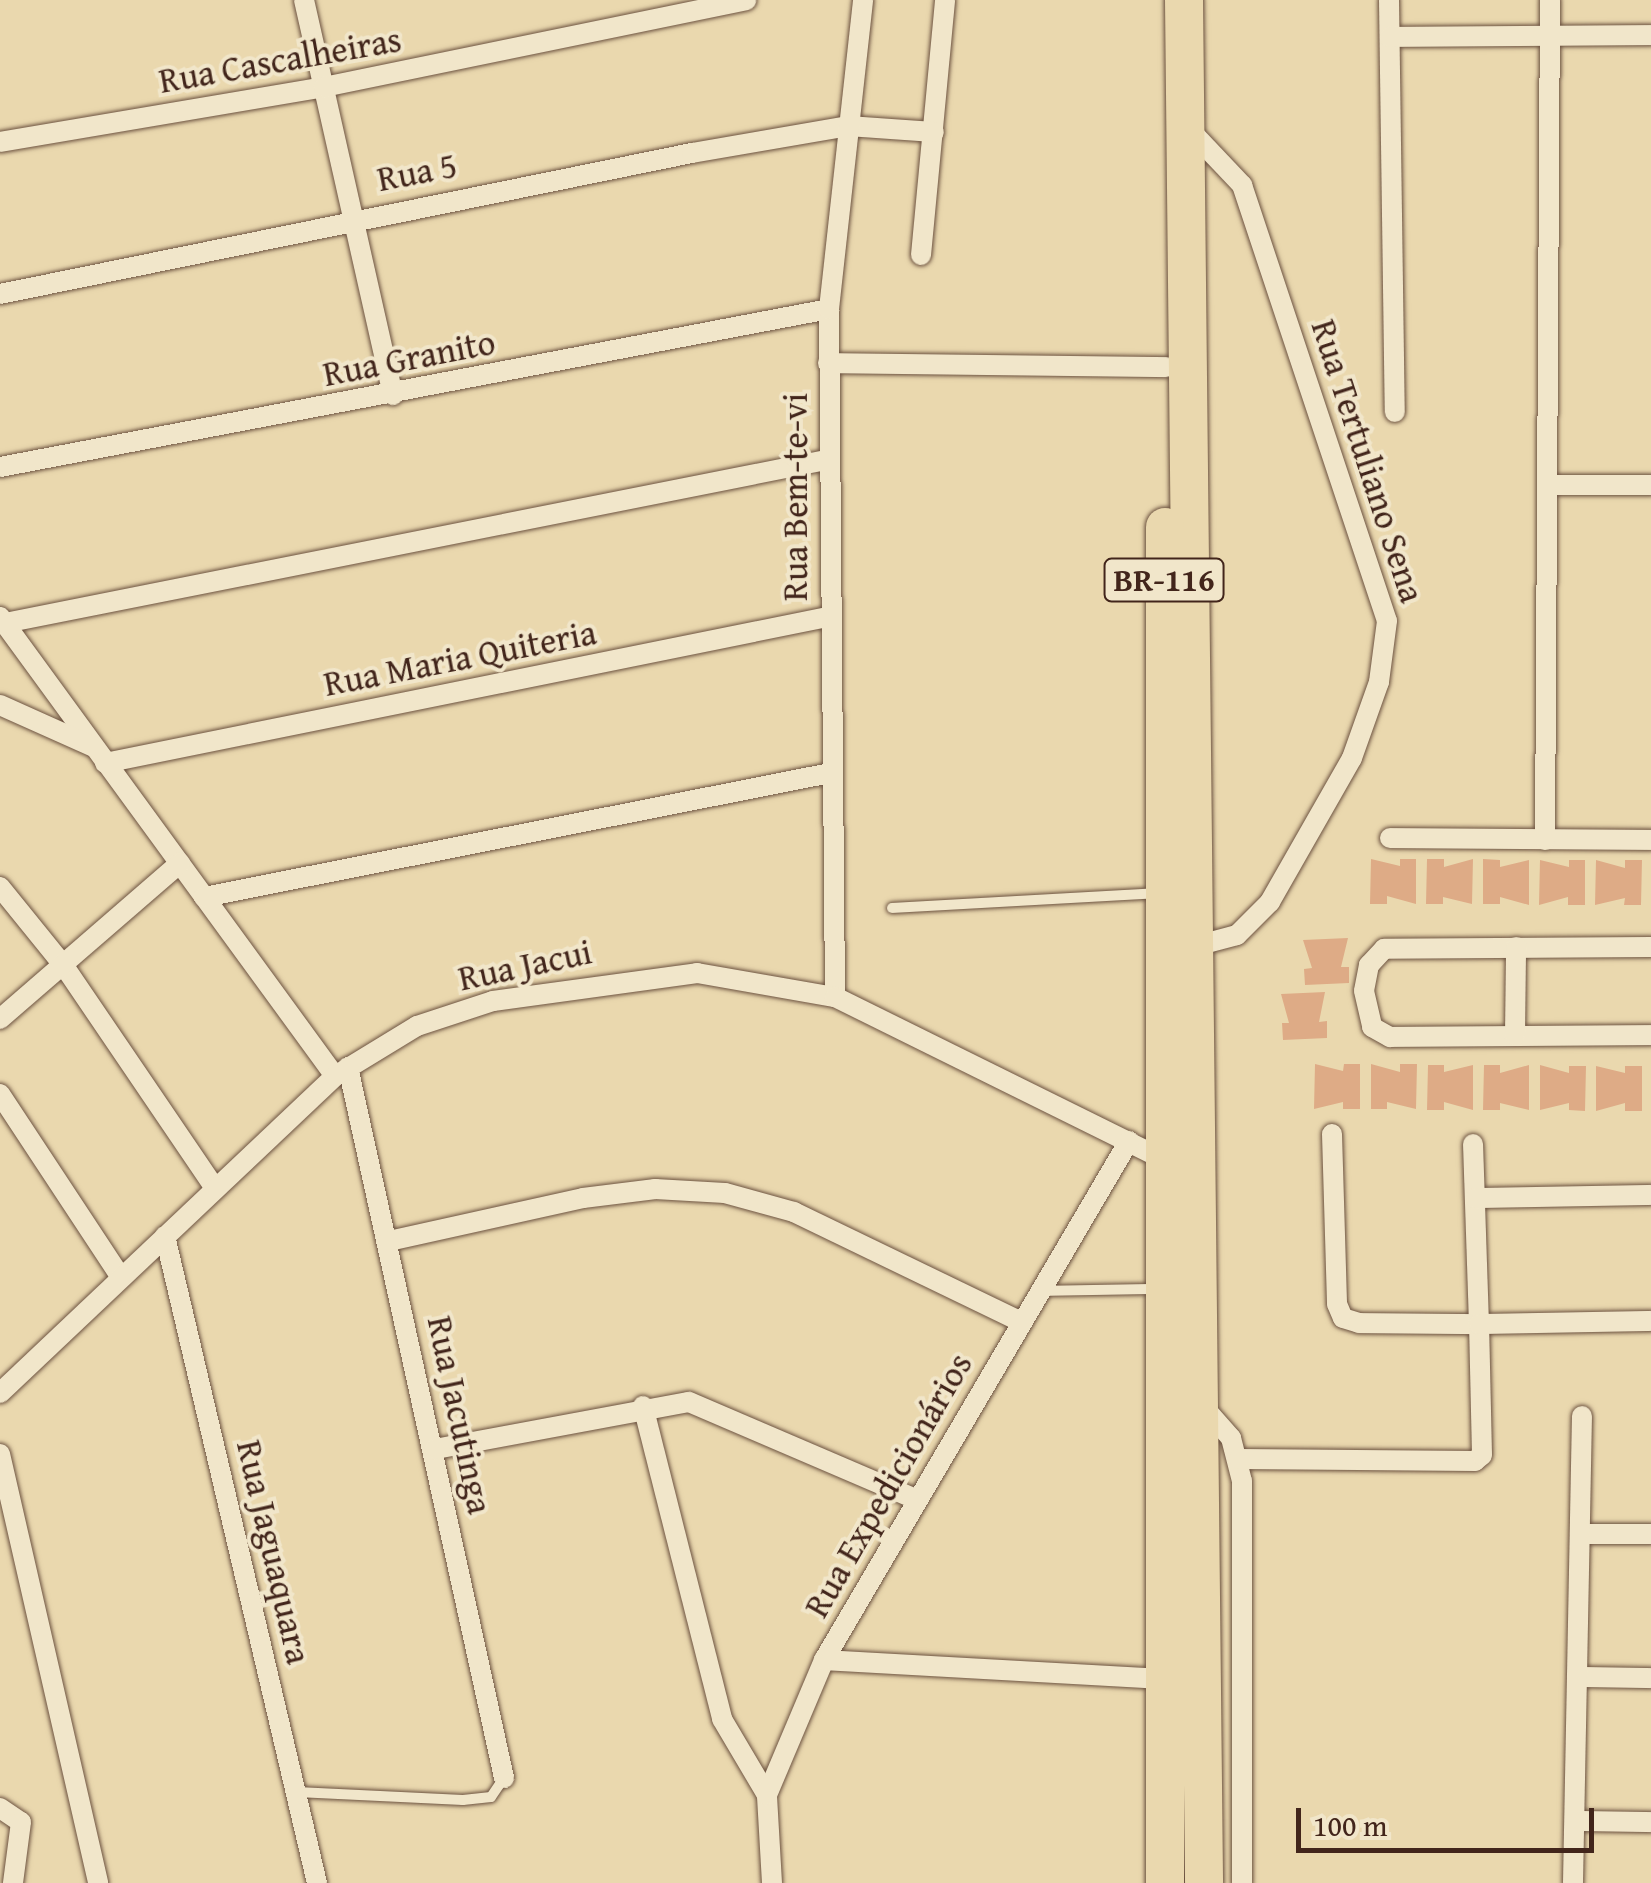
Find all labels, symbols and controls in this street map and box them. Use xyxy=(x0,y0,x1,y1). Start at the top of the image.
street label: Rua Cascalheiras xyxy=(156,18,404,102)
street label: Rua 5 xyxy=(374,144,460,200)
street label: Rua Tertuliano Sena xyxy=(1302,314,1434,608)
street label: Rua Granito xyxy=(319,321,499,395)
street label: Rua Bem-te-vi xyxy=(774,393,816,601)
road number: BR-116 xyxy=(1102,553,1226,607)
street label: Rua Maria Quiteria xyxy=(320,611,600,705)
street label: Rua Jacui xyxy=(455,930,595,1000)
street label: Rua Jacutinga xyxy=(419,1312,501,1518)
street label: Rua Expedicionários xyxy=(795,1345,981,1625)
street label: Rua Jaguaquara xyxy=(228,1436,320,1668)
scale bar xyxy=(1301,1788,1598,1850)
text: 100 m xyxy=(1313,1803,1387,1847)

